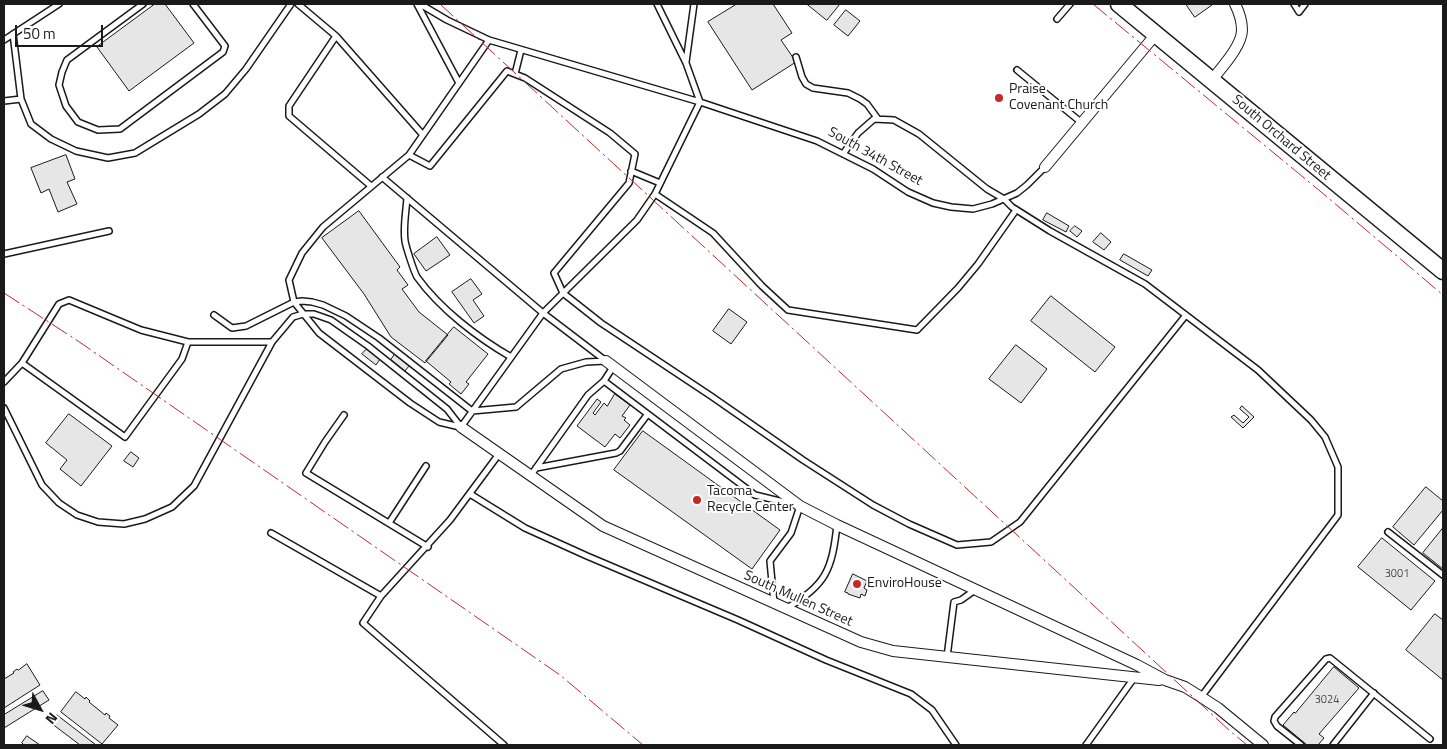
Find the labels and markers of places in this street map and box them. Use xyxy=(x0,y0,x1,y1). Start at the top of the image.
place label: Praise Covenant Church xyxy=(1009,82,1108,114)
marker: Praise Covenant Church xyxy=(993,92,1005,104)
place label: Tacoma Recycle Center xyxy=(707,484,794,516)
marker: Tacoma Recycle Center xyxy=(691,494,703,506)
place label: EnviroHouse xyxy=(867,576,942,592)
marker: EnviroHouse xyxy=(851,578,863,590)

